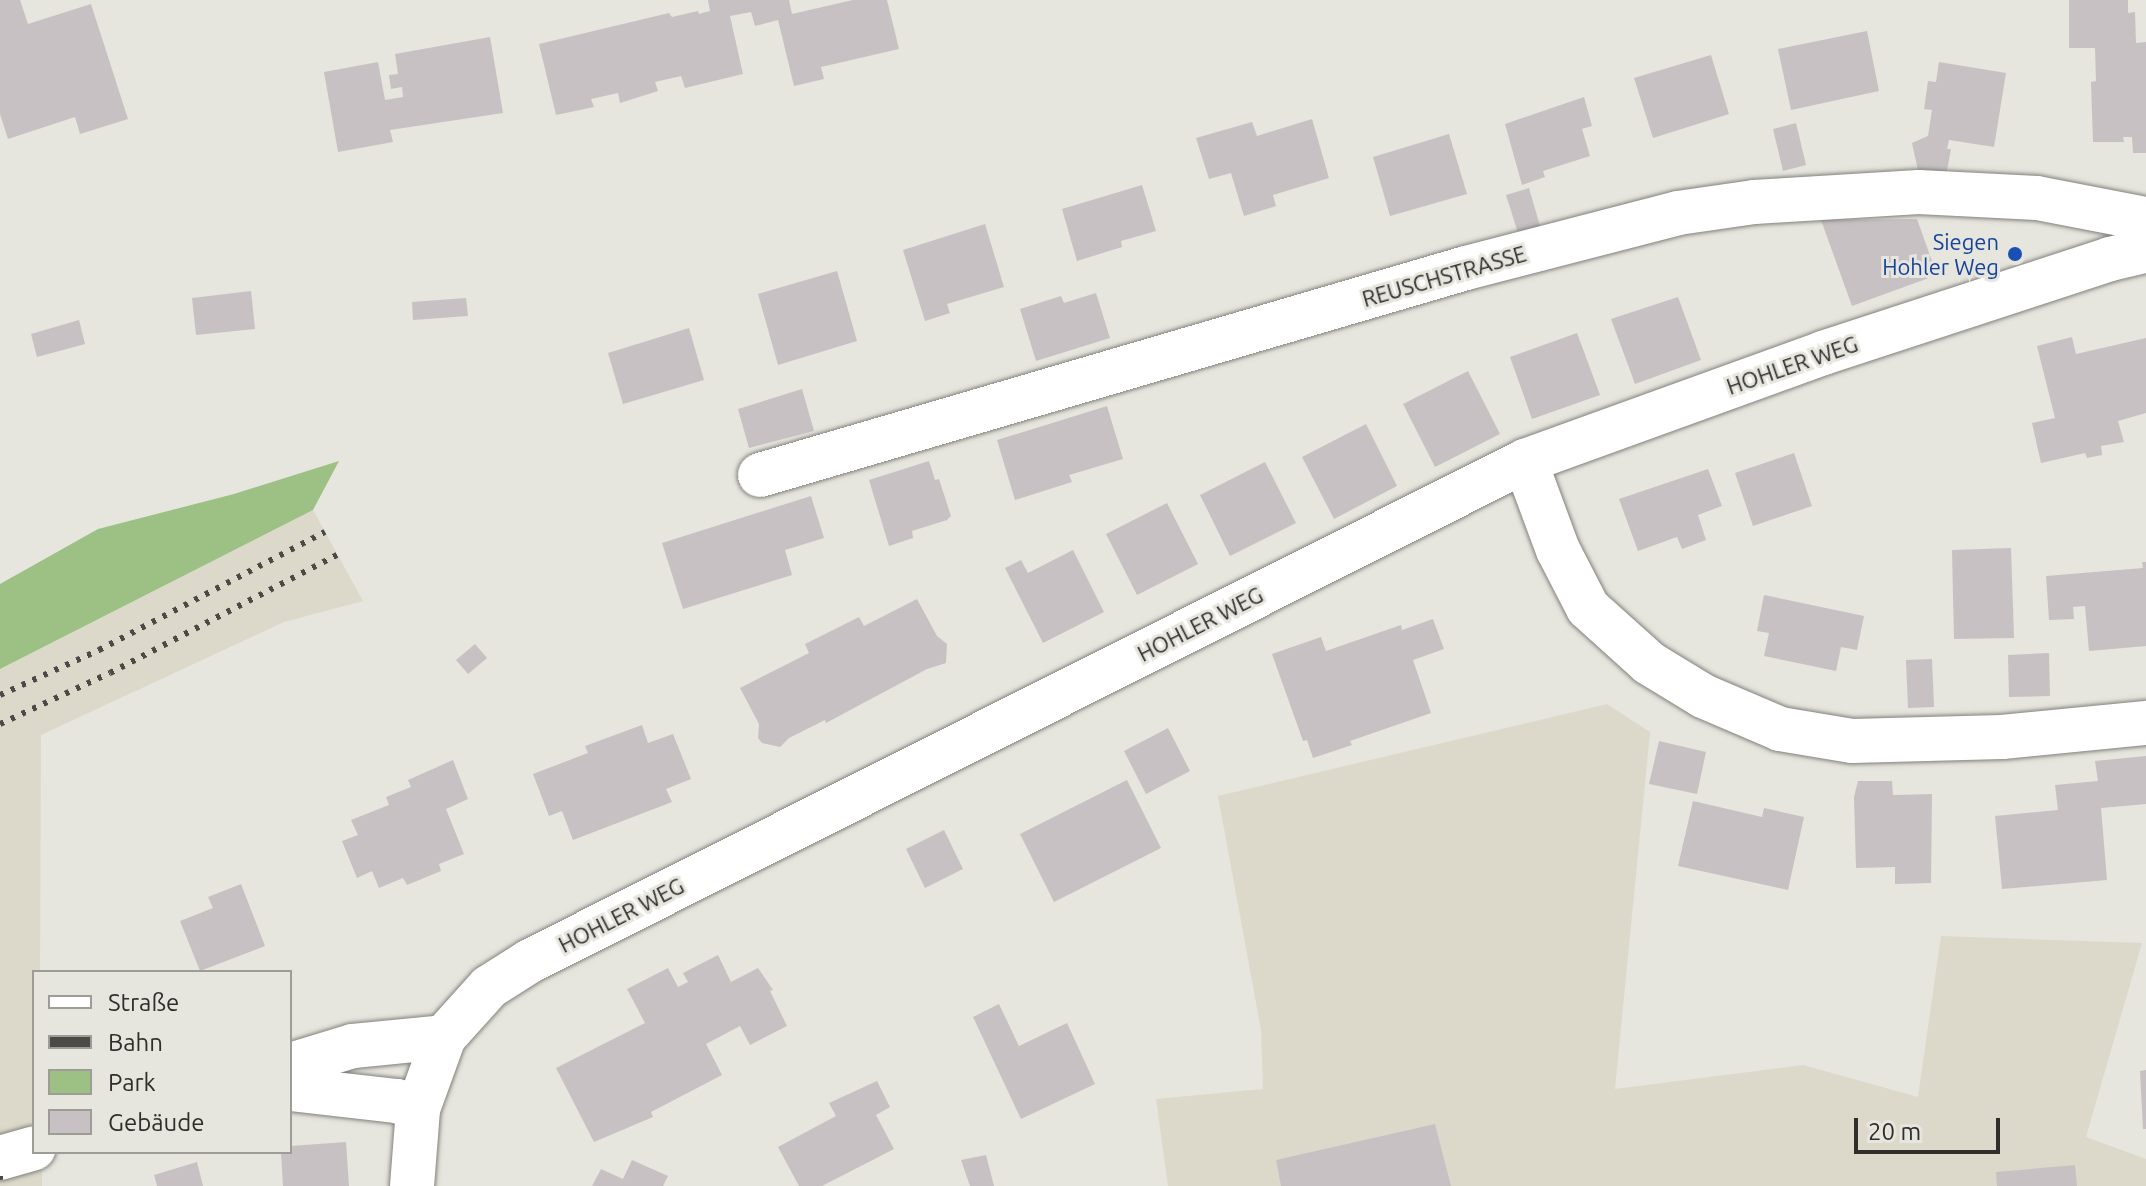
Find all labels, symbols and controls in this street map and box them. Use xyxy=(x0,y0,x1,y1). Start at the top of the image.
place label: Siegen Hohler Weg xyxy=(1882,228,1999,280)
street label: REUSCHSTRASSE xyxy=(1359,240,1529,312)
marker: Siegen Hohler Weg xyxy=(2006,245,2024,263)
street label: HOHLER WEG xyxy=(1723,330,1861,400)
street label: HOHLER WEG xyxy=(1133,581,1267,667)
street label: HOHLER WEG xyxy=(554,872,688,958)
legend xyxy=(32,970,292,1154)
text: Straße xyxy=(108,989,179,1016)
text: Bahn xyxy=(108,1029,163,1056)
text: Park xyxy=(108,1069,156,1096)
scale bar xyxy=(1858,1102,2004,1152)
text: Gebäude xyxy=(108,1109,205,1136)
text: 20 m xyxy=(1868,1118,1921,1145)

